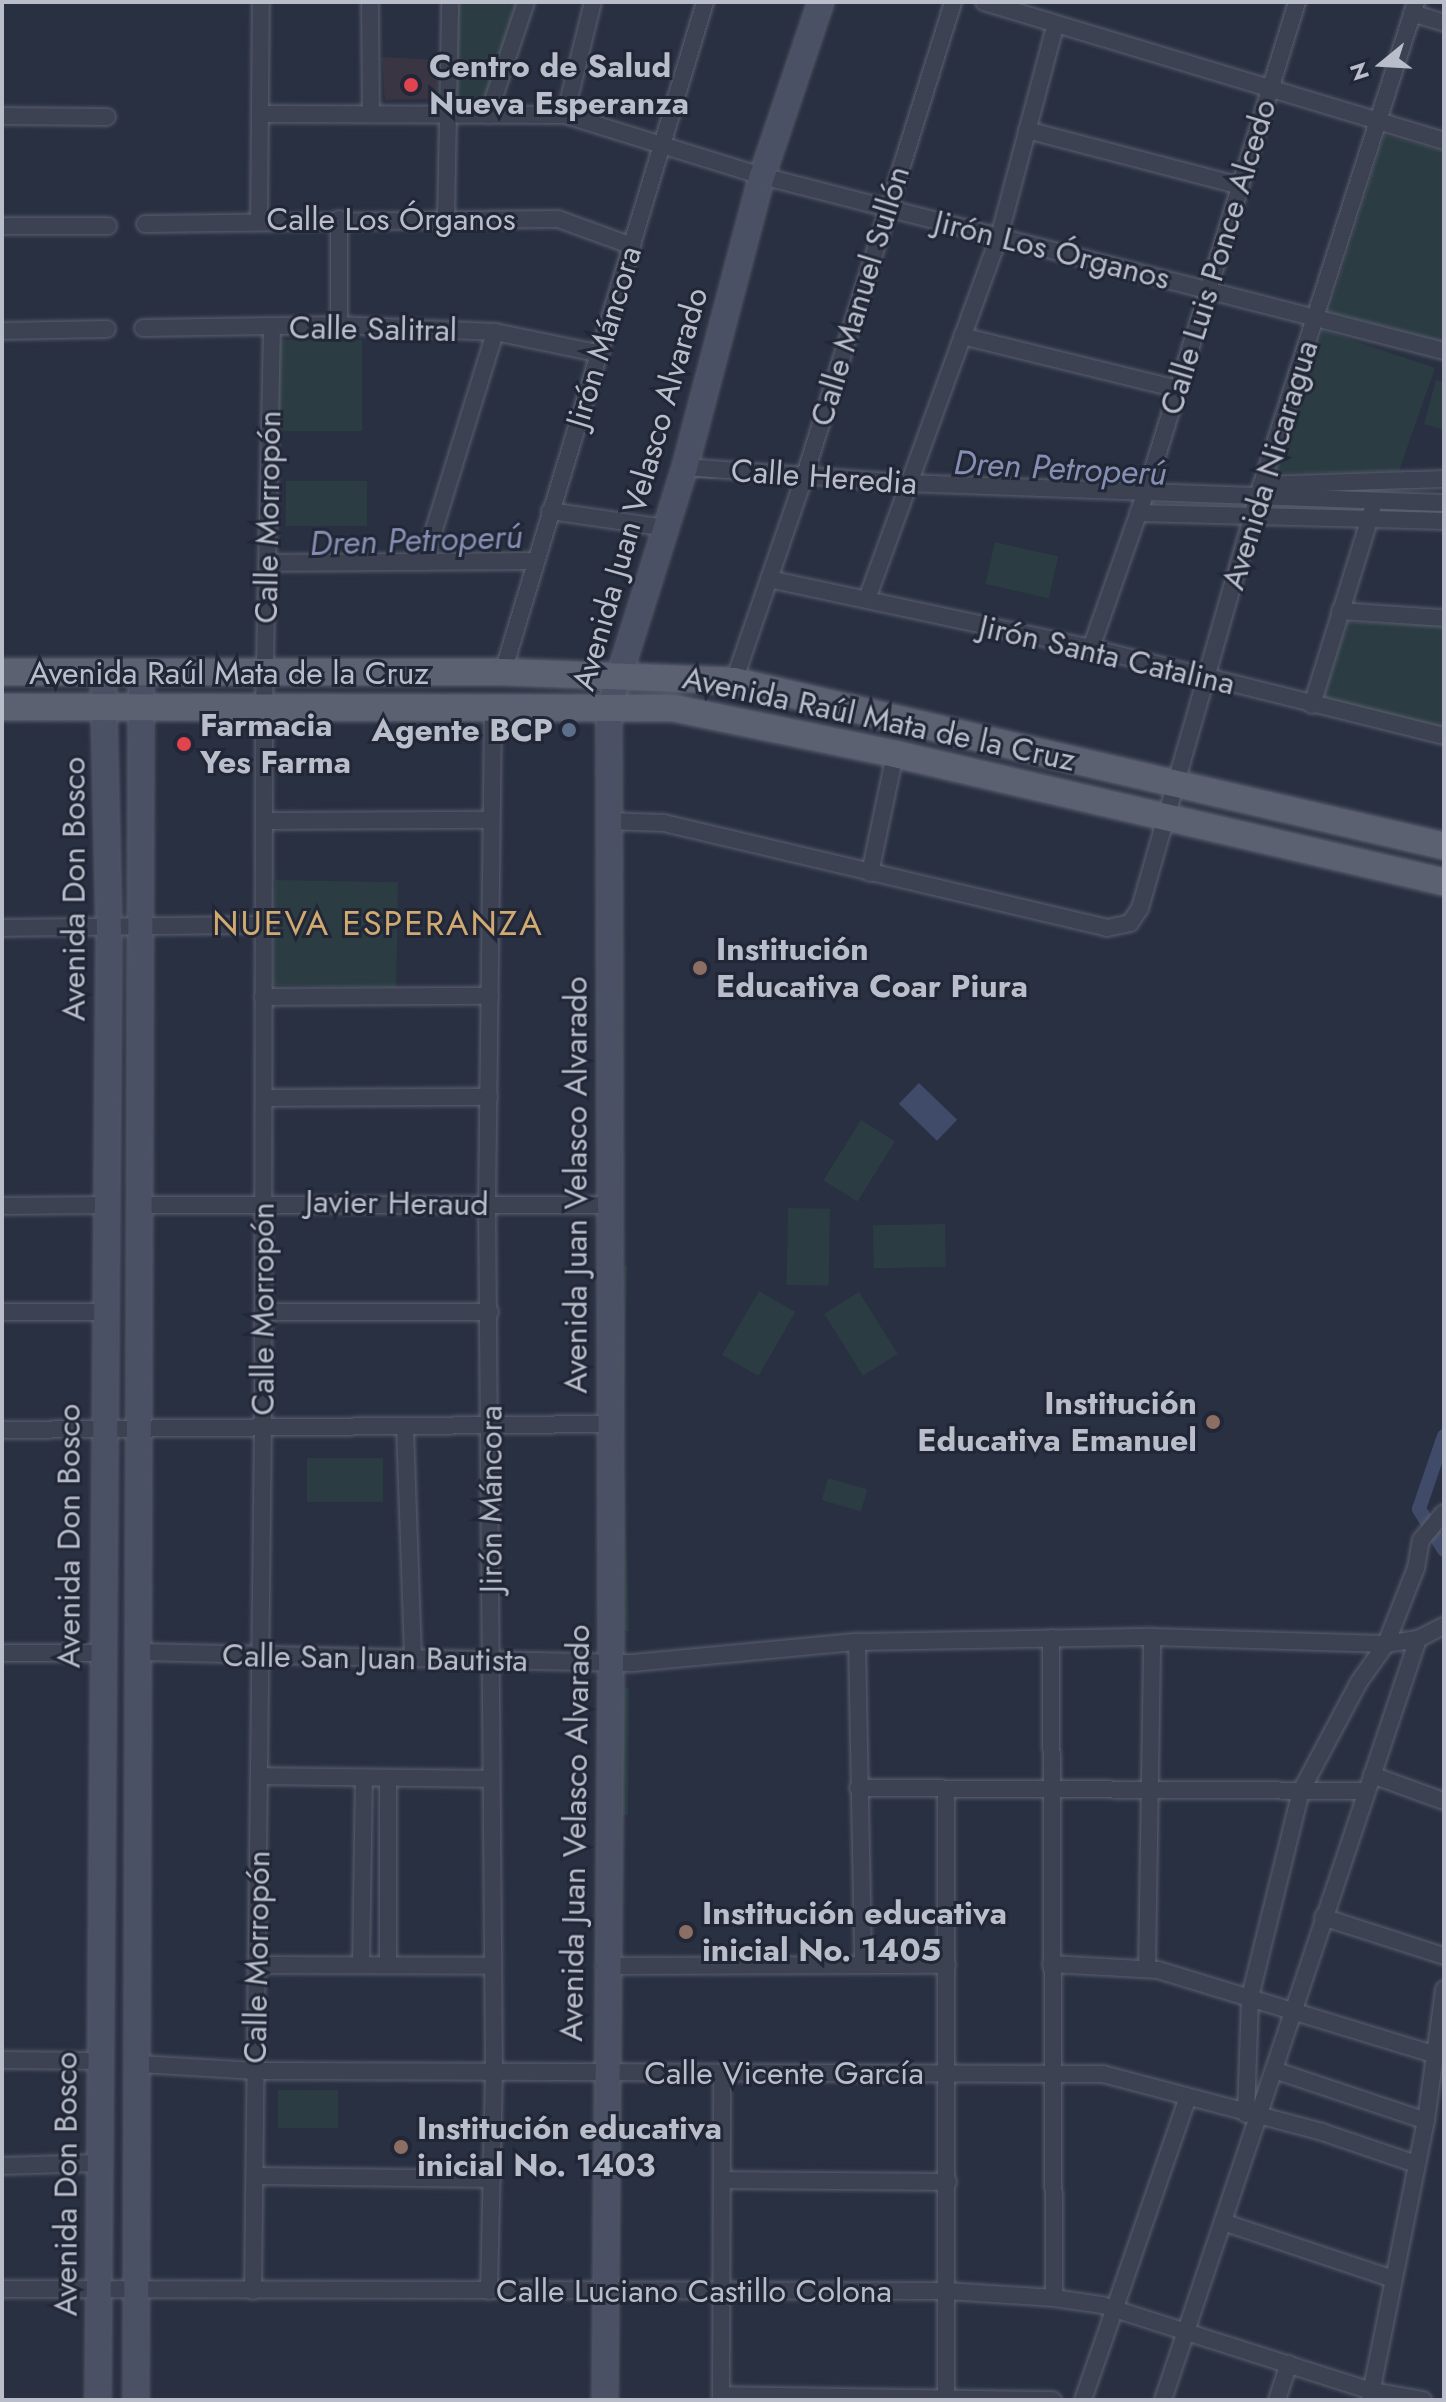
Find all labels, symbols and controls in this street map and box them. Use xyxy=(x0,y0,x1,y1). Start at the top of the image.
north arrow xyxy=(1342,24,1422,104)
place label: Centro de Salud Nueva Esperanza xyxy=(429,48,689,123)
text: N xyxy=(1341,58,1377,85)
marker: Centro de Salud Nueva Esperanza xyxy=(400,74,422,96)
street label: Calle Luis Ponce Alcedo xyxy=(1152,95,1284,419)
street label: Calle Manuel Sullón xyxy=(802,161,918,431)
street label: Calle Los Órganos xyxy=(266,200,516,238)
street label: Jirón Los Órganos xyxy=(930,202,1174,298)
street label: Jirón Máncora xyxy=(558,242,650,432)
street label: Avenida Juan Velasco Alvarado xyxy=(564,283,716,695)
street label: Calle Salitral xyxy=(289,308,457,350)
street label: Avenida Nicaragua xyxy=(1214,336,1326,594)
street label: Calle Morropón xyxy=(247,410,289,624)
water label: Dren Petroperú xyxy=(953,442,1167,494)
street label: Calle Heredia xyxy=(730,451,918,503)
water label: Dren Petroperú xyxy=(309,516,523,564)
street label: Jirón Santa Catalina xyxy=(976,607,1238,703)
street label: Avenida Raúl Mata de la Cruz xyxy=(29,654,429,692)
street label: Avenida Raúl Mata de la Cruz xyxy=(679,659,1079,779)
place label: Farmacia Yes Farma xyxy=(200,707,351,782)
place label: Agente BCP xyxy=(371,711,553,749)
marker: Agente BCP xyxy=(560,721,578,739)
marker: Farmacia Yes Farma xyxy=(175,735,193,753)
street label: Avenida Don Bosco xyxy=(55,757,93,1021)
district label: NUEVA ESPERANZA xyxy=(212,904,544,944)
place label: Institución Educativa Coar Piura xyxy=(716,931,1028,1006)
marker: Institución Educativa Coar Piura xyxy=(691,959,709,977)
street label: Avenida Juan Velasco Alvarado xyxy=(557,976,595,1394)
street label: Javier Heraud xyxy=(305,1182,489,1224)
street label: Calle Morropón xyxy=(244,1203,282,1415)
place label: Institución Educativa Emanuel xyxy=(917,1385,1197,1460)
street label: Avenida Don Bosco xyxy=(50,1404,88,1668)
street label: Jirón Máncora xyxy=(472,1405,510,1593)
marker: Institución Educativa Emanuel xyxy=(1204,1413,1222,1431)
street label: Avenida Juan Velasco Alvarado xyxy=(552,1624,598,2042)
street label: Calle San Juan Bautista xyxy=(222,1636,528,1680)
street label: Calle Morropón xyxy=(236,1850,278,2064)
place label: Institución educativa inicial No. 1405 xyxy=(702,1895,1007,1970)
marker: Institución educativa inicial No. 1405 xyxy=(677,1923,695,1941)
street label: Avenida Don Bosco xyxy=(47,2052,85,2316)
street label: Calle Vicente García xyxy=(644,2054,924,2092)
place label: Institución educativa inicial No. 1403 xyxy=(417,2110,722,2185)
marker: Institución educativa inicial No. 1403 xyxy=(392,2138,410,2156)
street label: Calle Luciano Castillo Colona xyxy=(496,2272,892,2310)

